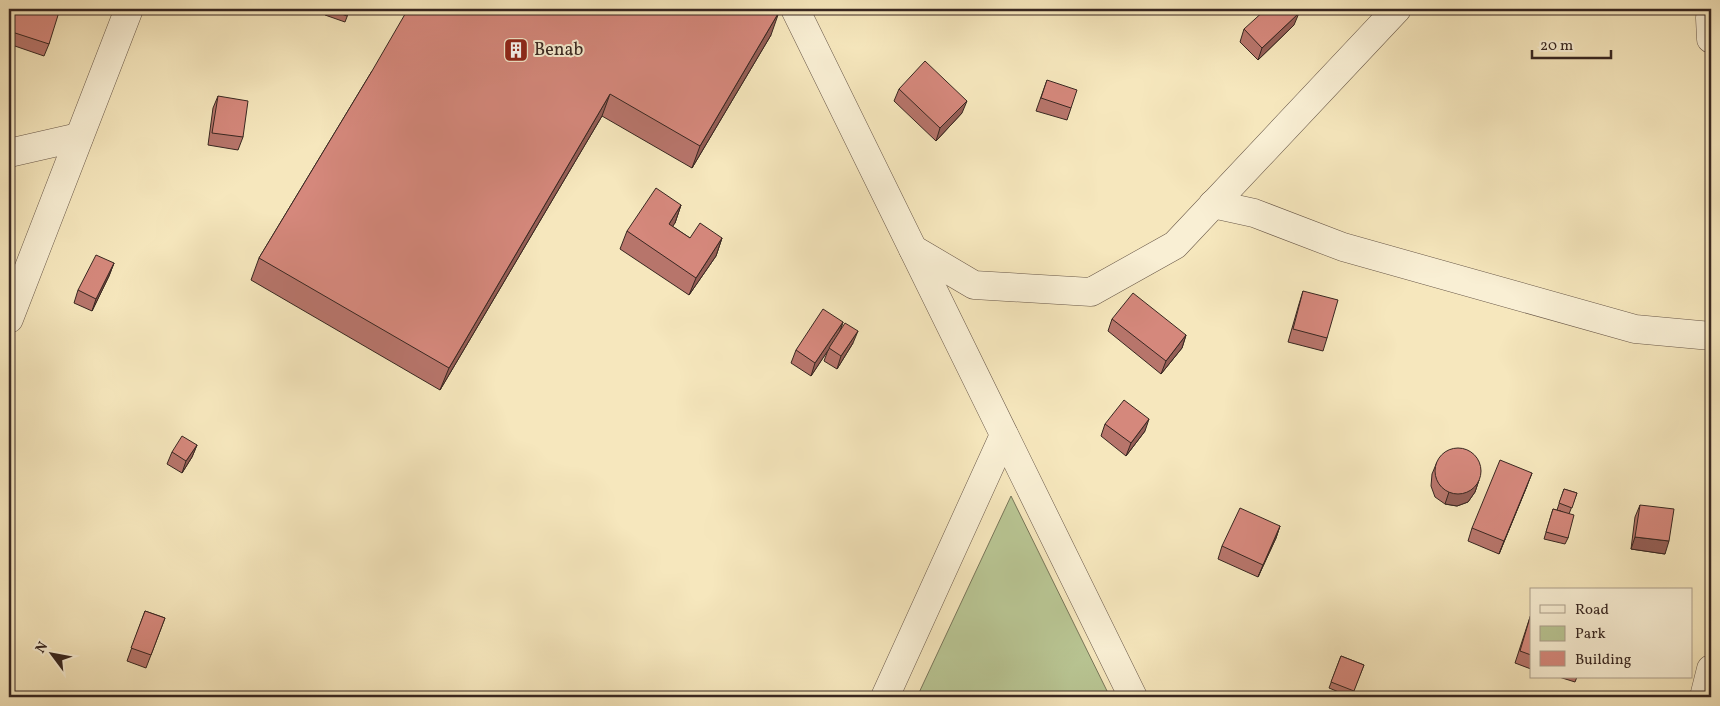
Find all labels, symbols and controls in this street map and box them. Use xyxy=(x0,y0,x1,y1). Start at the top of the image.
scale bar xyxy=(1532,28,1611,60)
text: 20 m xyxy=(1540,36,1573,57)
building icon: Benab xyxy=(503,37,529,63)
place label: Benab xyxy=(534,38,583,63)
legend xyxy=(1530,588,1692,678)
text: Road xyxy=(1575,600,1609,621)
text: Park xyxy=(1575,624,1606,645)
north arrow xyxy=(28,628,78,678)
text: N xyxy=(31,639,53,657)
text: Building xyxy=(1575,650,1632,671)

